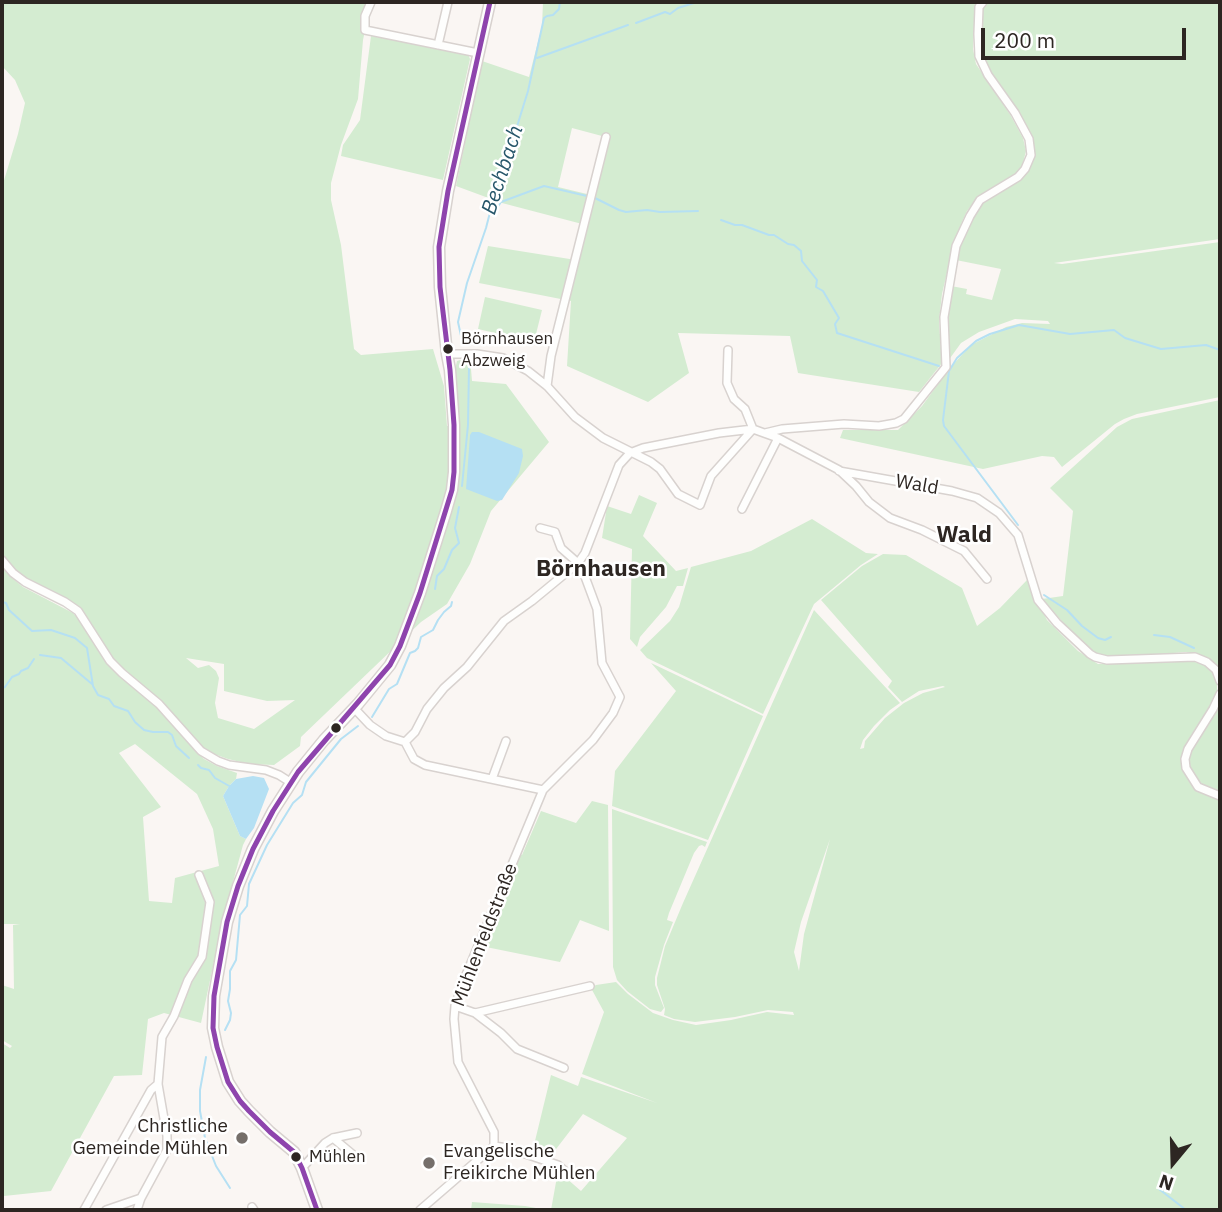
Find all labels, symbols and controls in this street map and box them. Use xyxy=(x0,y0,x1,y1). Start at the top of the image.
scale bar xyxy=(984,14,1189,58)
text: 200 m xyxy=(994,26,1055,54)
water label: Bechbach xyxy=(477,122,529,218)
place label: Börnhausen Abzweig xyxy=(461,329,553,369)
marker: Börnhausen Abzweig xyxy=(441,342,455,356)
street label: Wald xyxy=(894,470,940,500)
district label: Wald xyxy=(936,521,992,549)
district label: Börnhausen xyxy=(536,555,666,583)
unlabelled marker xyxy=(329,721,343,735)
street label: Mühlenfeldstraße xyxy=(447,860,523,1010)
place label: Christliche Gemeinde Mühlen xyxy=(72,1116,228,1160)
north arrow xyxy=(1138,1128,1208,1198)
marker: Christliche Gemeinde Mühlen xyxy=(234,1130,250,1146)
place label: Evangelische Freikirche Mühlen xyxy=(443,1141,596,1185)
place label: Mühlen xyxy=(309,1147,366,1167)
marker: Mühlen xyxy=(289,1150,303,1164)
marker: Evangelische Freikirche Mühlen xyxy=(421,1155,437,1171)
text: N xyxy=(1156,1169,1177,1196)

